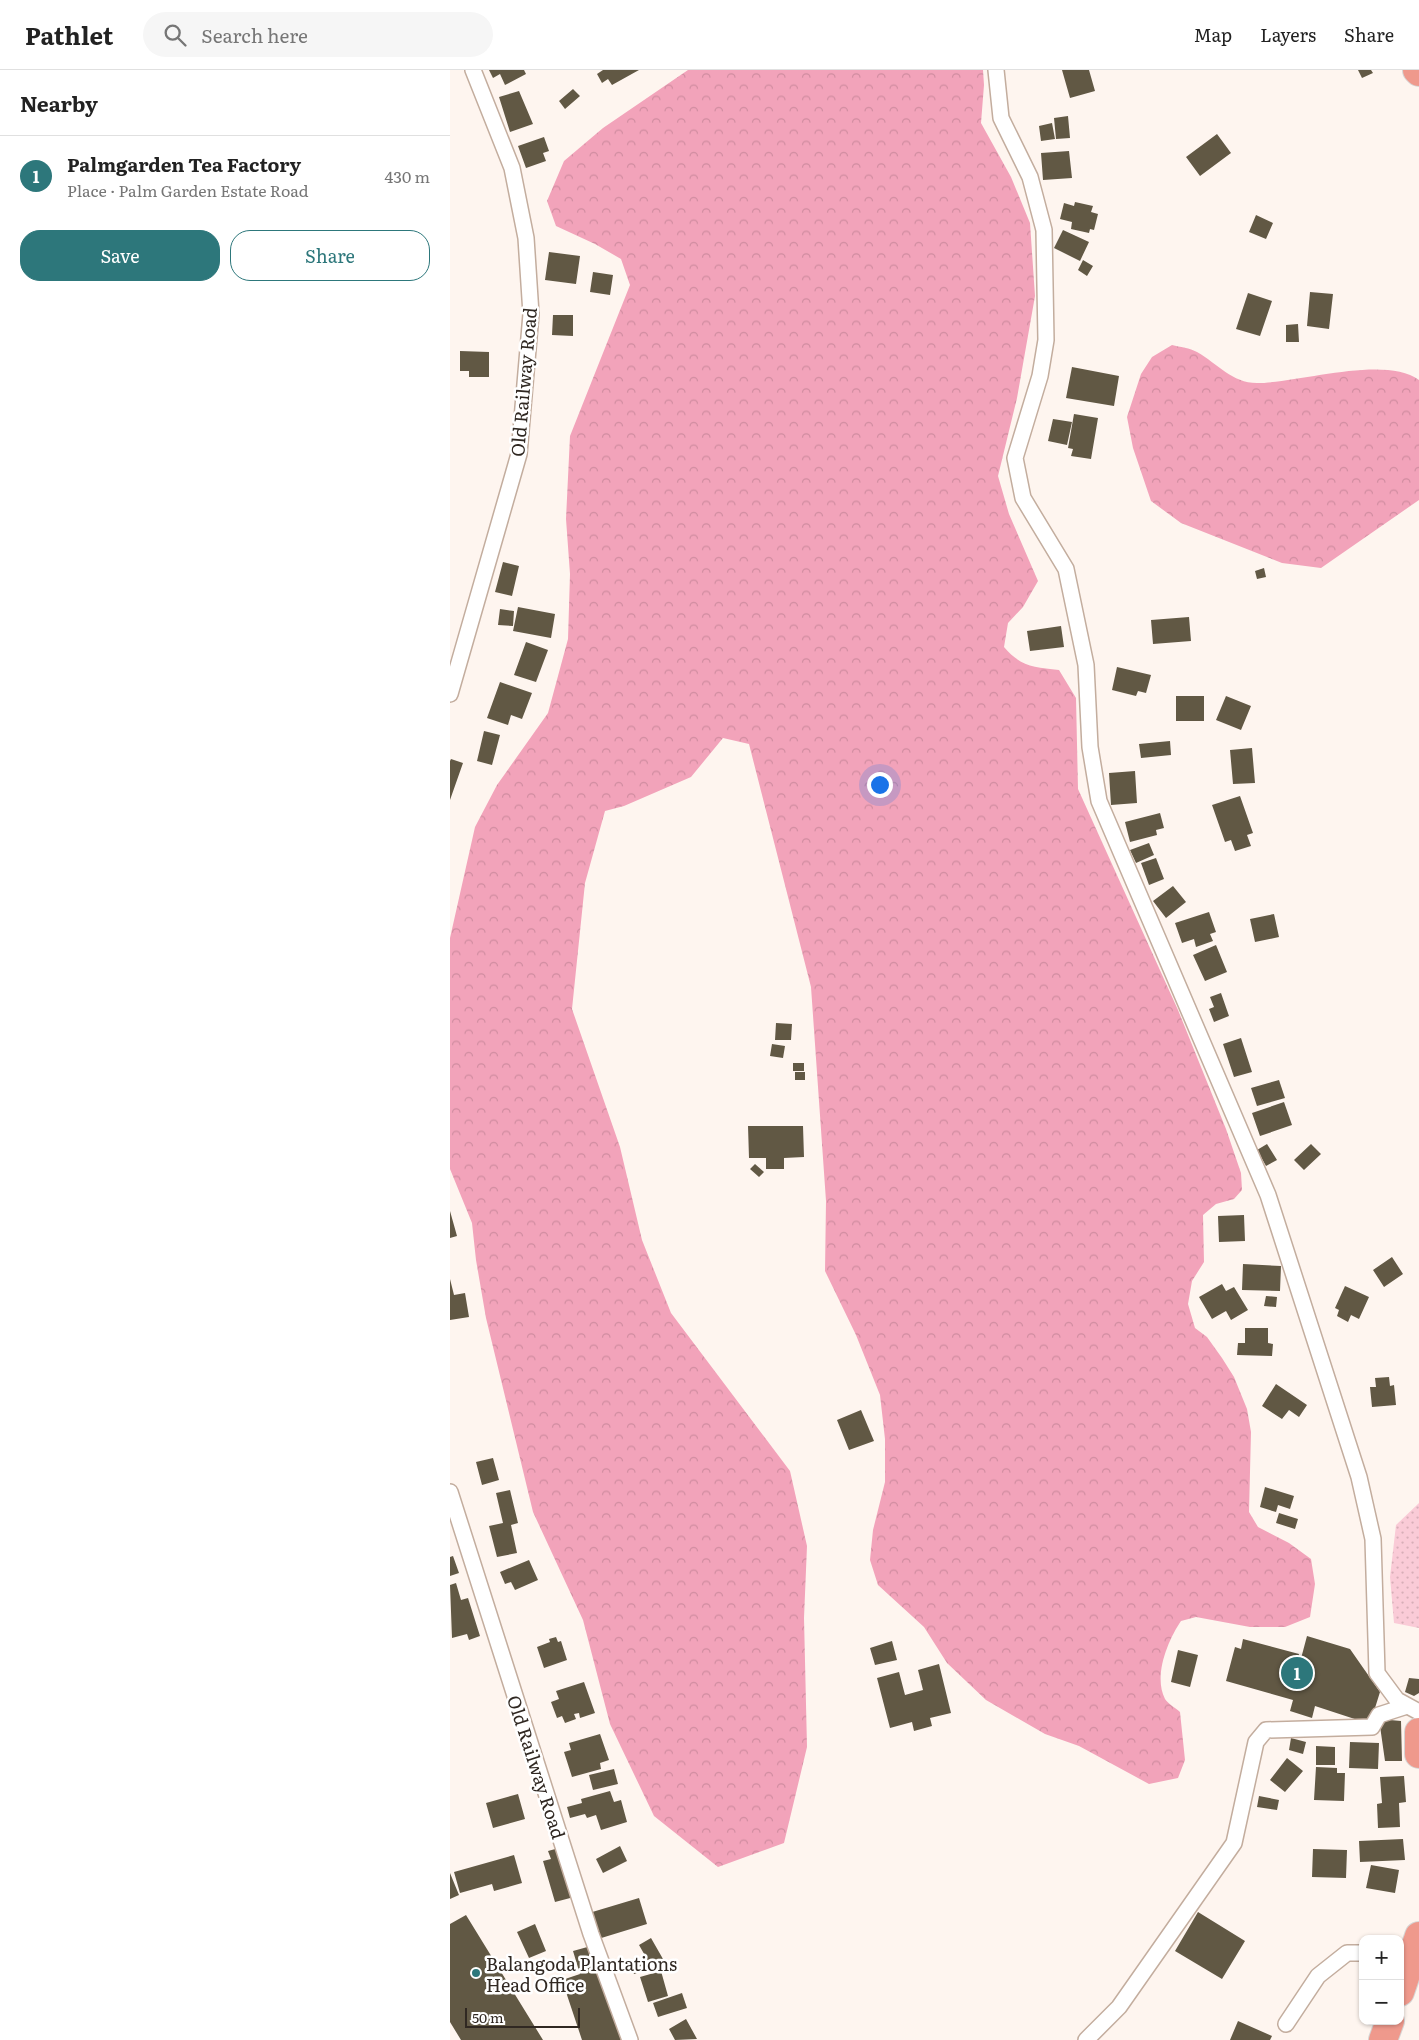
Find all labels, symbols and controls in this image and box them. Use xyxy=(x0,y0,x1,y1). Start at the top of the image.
search box xyxy=(143,12,493,57)
text: Pathlet xyxy=(25,17,113,52)
icon: search xyxy=(161,21,189,49)
text: Search here xyxy=(201,21,308,49)
text: Map xyxy=(1194,21,1232,48)
text: Layers xyxy=(1260,21,1316,48)
text: Share xyxy=(1344,21,1394,48)
text: Nearby xyxy=(20,87,98,118)
text: Palmgarden Tea Factory xyxy=(67,150,301,178)
text: 1 xyxy=(33,164,39,188)
text: 430 m xyxy=(385,164,430,188)
text: Place · Palm Garden Estate Road xyxy=(67,178,309,202)
button: Save xyxy=(20,230,220,281)
button: Share xyxy=(230,230,430,281)
street label: Old Railway Road xyxy=(503,306,543,458)
your location xyxy=(867,772,893,798)
pin: 1 xyxy=(1281,1654,1313,1692)
street label: Old Railway Road xyxy=(501,1692,573,1842)
map controls xyxy=(1359,1935,1404,2025)
button: + xyxy=(1359,1935,1404,1980)
place label: Balangoda Plantations Head Office xyxy=(486,1950,677,1998)
marker: Balangoda Plantations Head Office xyxy=(470,1967,482,1979)
button: − xyxy=(1359,1980,1404,2025)
scale bar xyxy=(465,2005,580,2028)
text: 50 m xyxy=(472,2007,504,2027)

